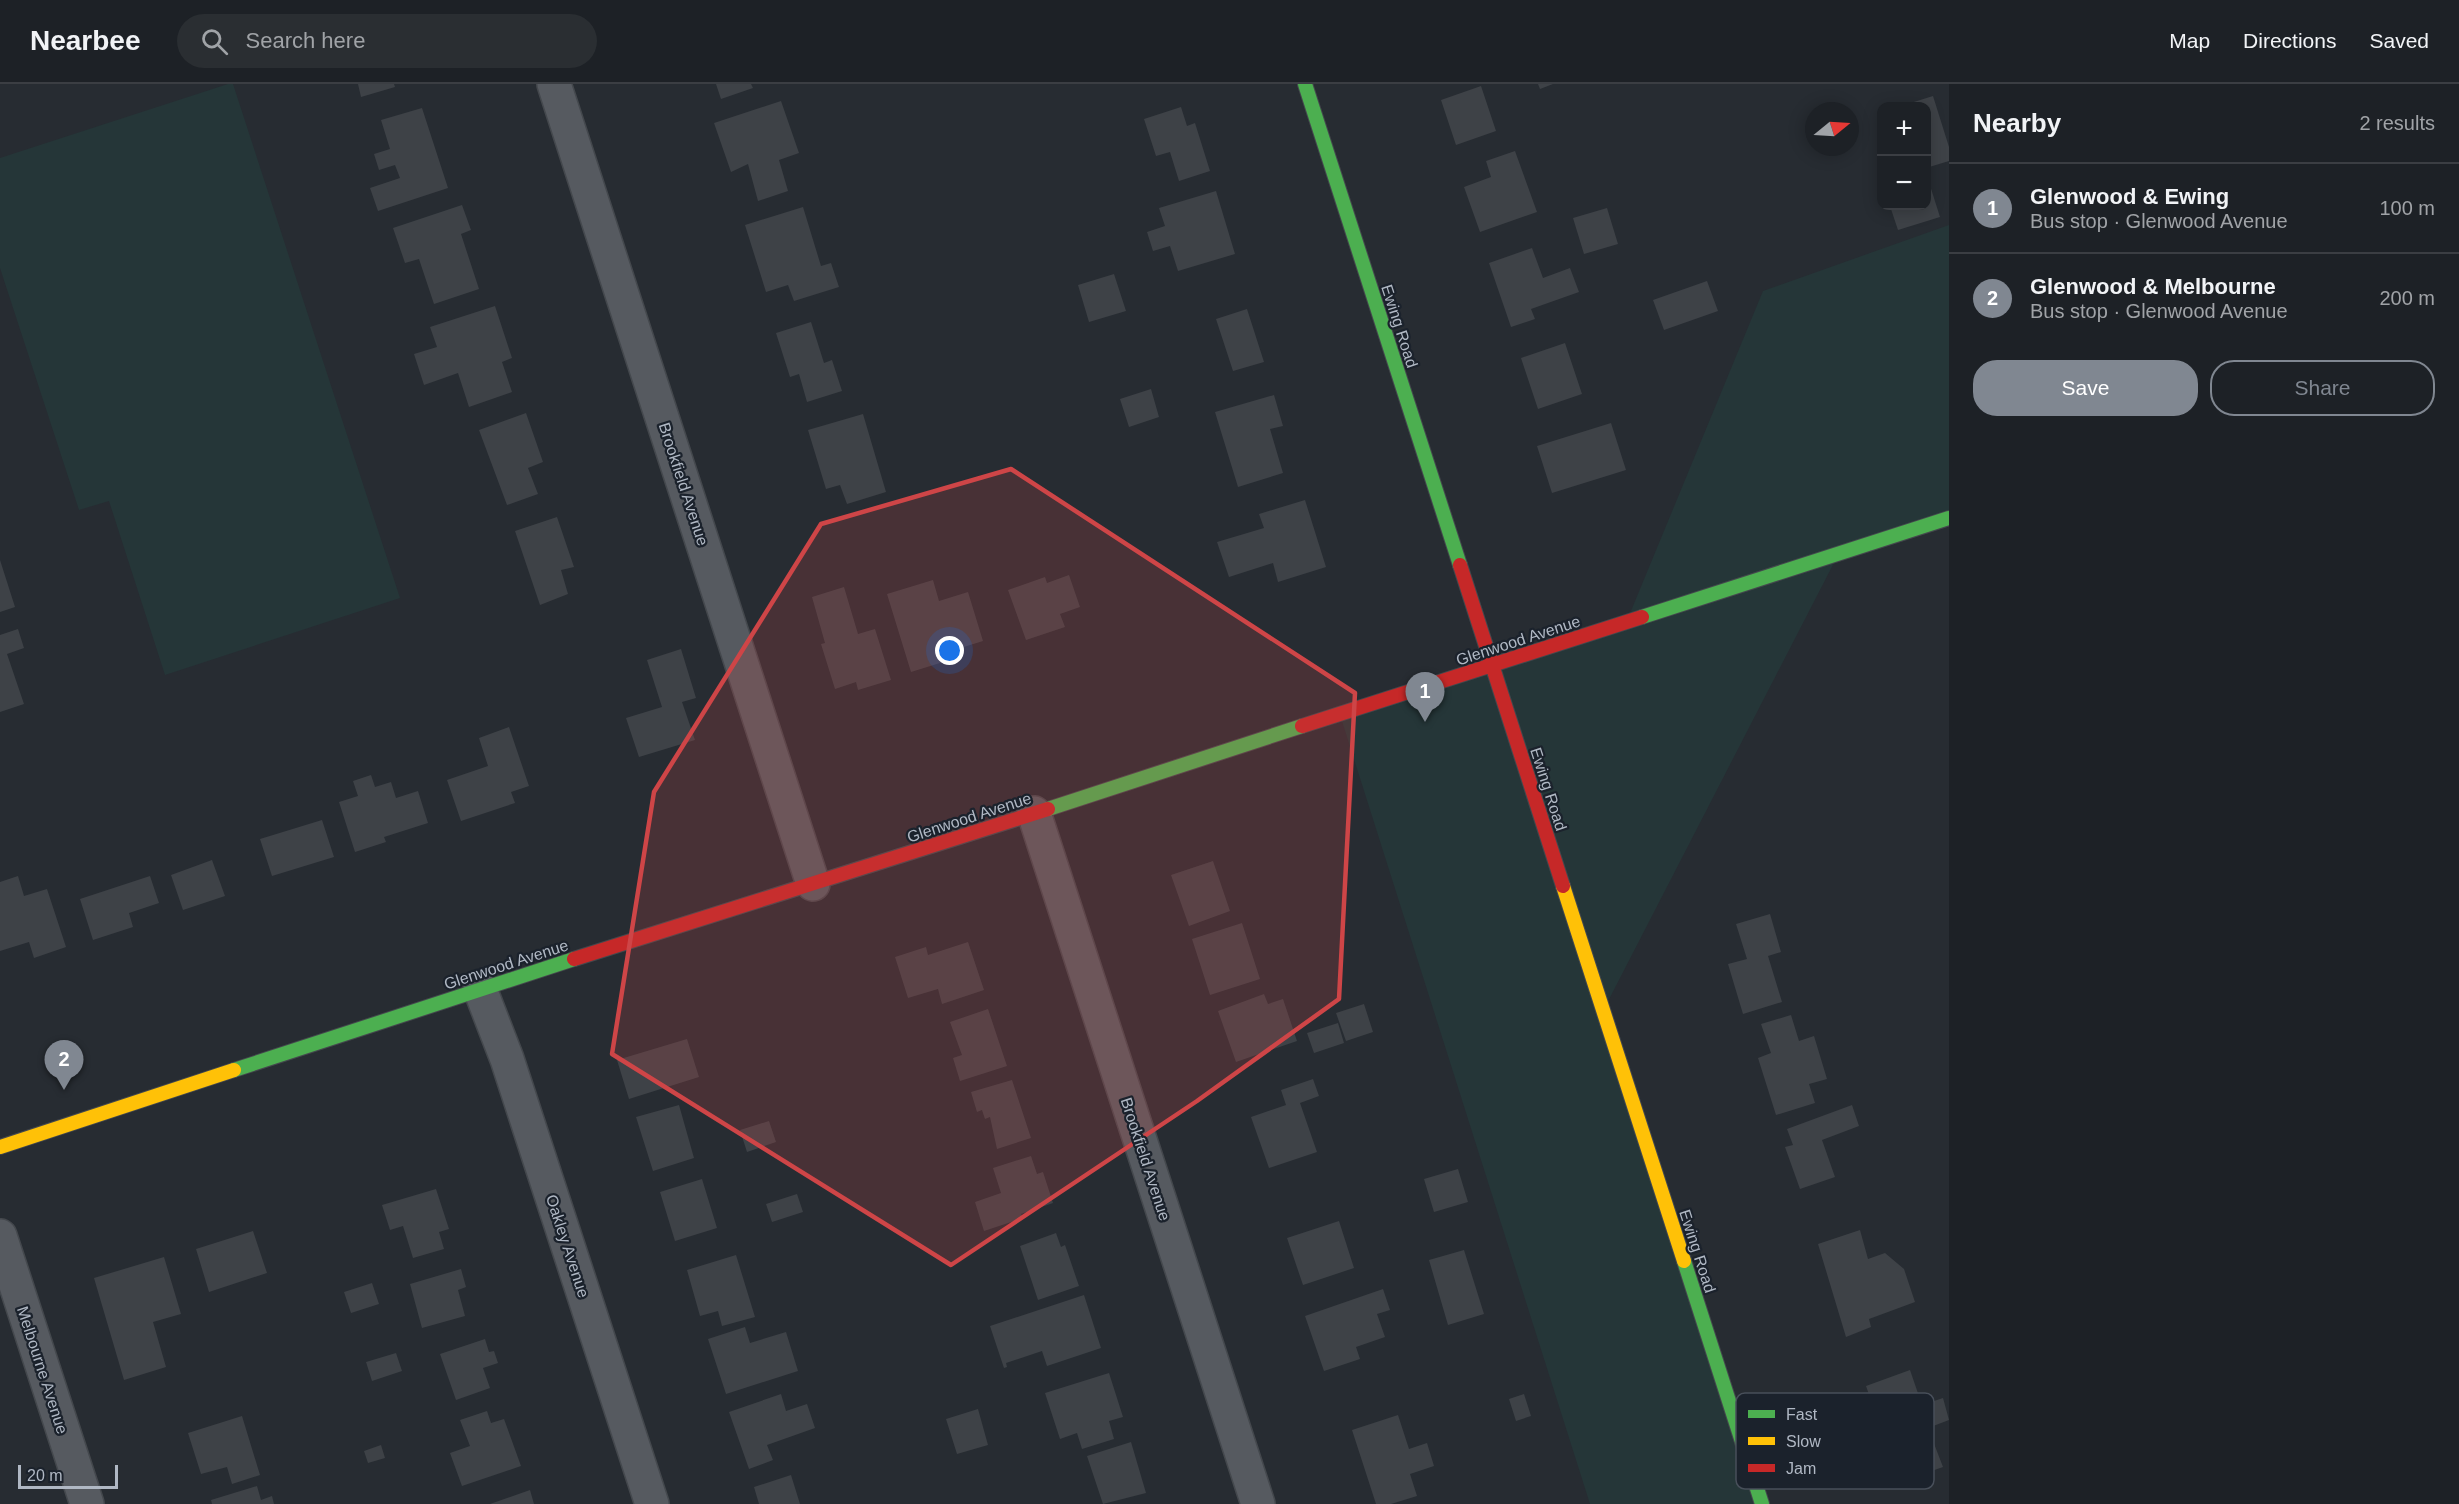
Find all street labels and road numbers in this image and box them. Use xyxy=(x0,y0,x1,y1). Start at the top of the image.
street label: Ewing Road xyxy=(1378,282,1421,370)
street label: Brookfield Avenue xyxy=(656,420,712,548)
street label: Glenwood Avenue xyxy=(1454,612,1582,669)
street label: Ewing Road xyxy=(1527,745,1570,833)
street label: Glenwood Avenue xyxy=(905,789,1033,846)
street label: Glenwood Avenue xyxy=(442,936,570,993)
street label: Brookfield Avenue xyxy=(1118,1095,1174,1223)
street label: Oakley Avenue xyxy=(543,1192,592,1300)
street label: Ewing Road xyxy=(1676,1207,1719,1295)
street label: Melbourne Avenue xyxy=(14,1304,71,1436)

